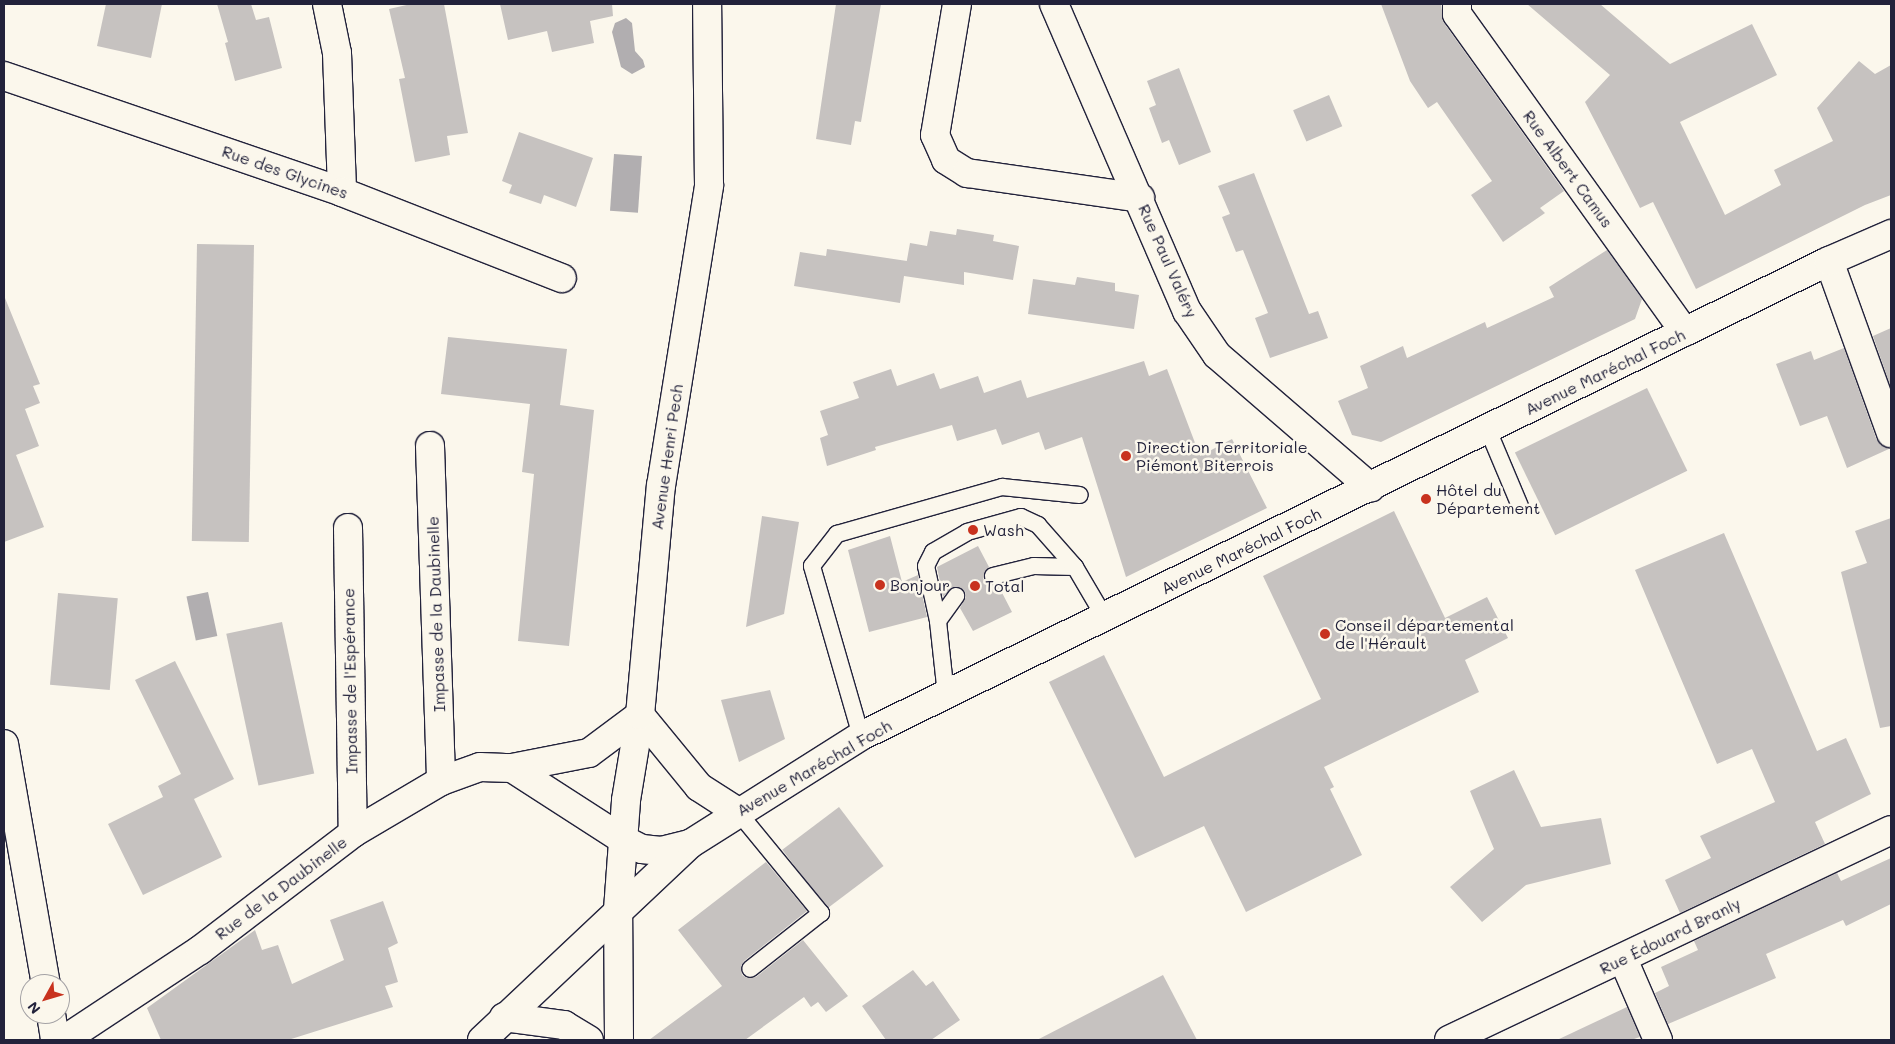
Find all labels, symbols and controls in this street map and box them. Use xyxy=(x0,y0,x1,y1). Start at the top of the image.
street label: Rue Albert Camus xyxy=(1519,107,1617,231)
street label: Rue des Glycines xyxy=(219,141,351,203)
street label: Rue Paul Valéry xyxy=(1134,201,1202,321)
street label: Avenue Maréchal Foch xyxy=(1522,325,1688,419)
street label: Avenue Henri Pech xyxy=(647,383,687,531)
place label: Direction Territoriale Piémont Biterrois xyxy=(1136,437,1308,475)
marker: Direction Territoriale Piémont Biterrois xyxy=(1120,450,1132,462)
place label: Hôtel du Département xyxy=(1436,480,1540,518)
marker: Hôtel du Département xyxy=(1420,493,1432,505)
street label: Avenue Maréchal Foch xyxy=(1158,504,1324,598)
street label: Impasse de la Daubinelle xyxy=(423,516,449,712)
place label: Wash xyxy=(983,520,1024,540)
marker: Wash xyxy=(967,524,979,536)
place label: Bonjour xyxy=(890,575,950,595)
place label: Total xyxy=(985,576,1024,596)
marker: Bonjour xyxy=(874,579,886,591)
marker: Total xyxy=(969,580,981,592)
street label: Impasse de l'Espérance xyxy=(339,588,361,774)
place label: Conseil départemental de l'Hérault xyxy=(1335,615,1514,653)
marker: Conseil départemental de l'Hérault xyxy=(1319,628,1331,640)
street label: Avenue Maréchal Foch xyxy=(733,716,895,820)
street label: Rue de la Daubinelle xyxy=(211,832,351,944)
street label: Rue Édouard Branly xyxy=(1597,894,1743,978)
north arrow xyxy=(20,974,70,1024)
text: N xyxy=(23,998,44,1018)

